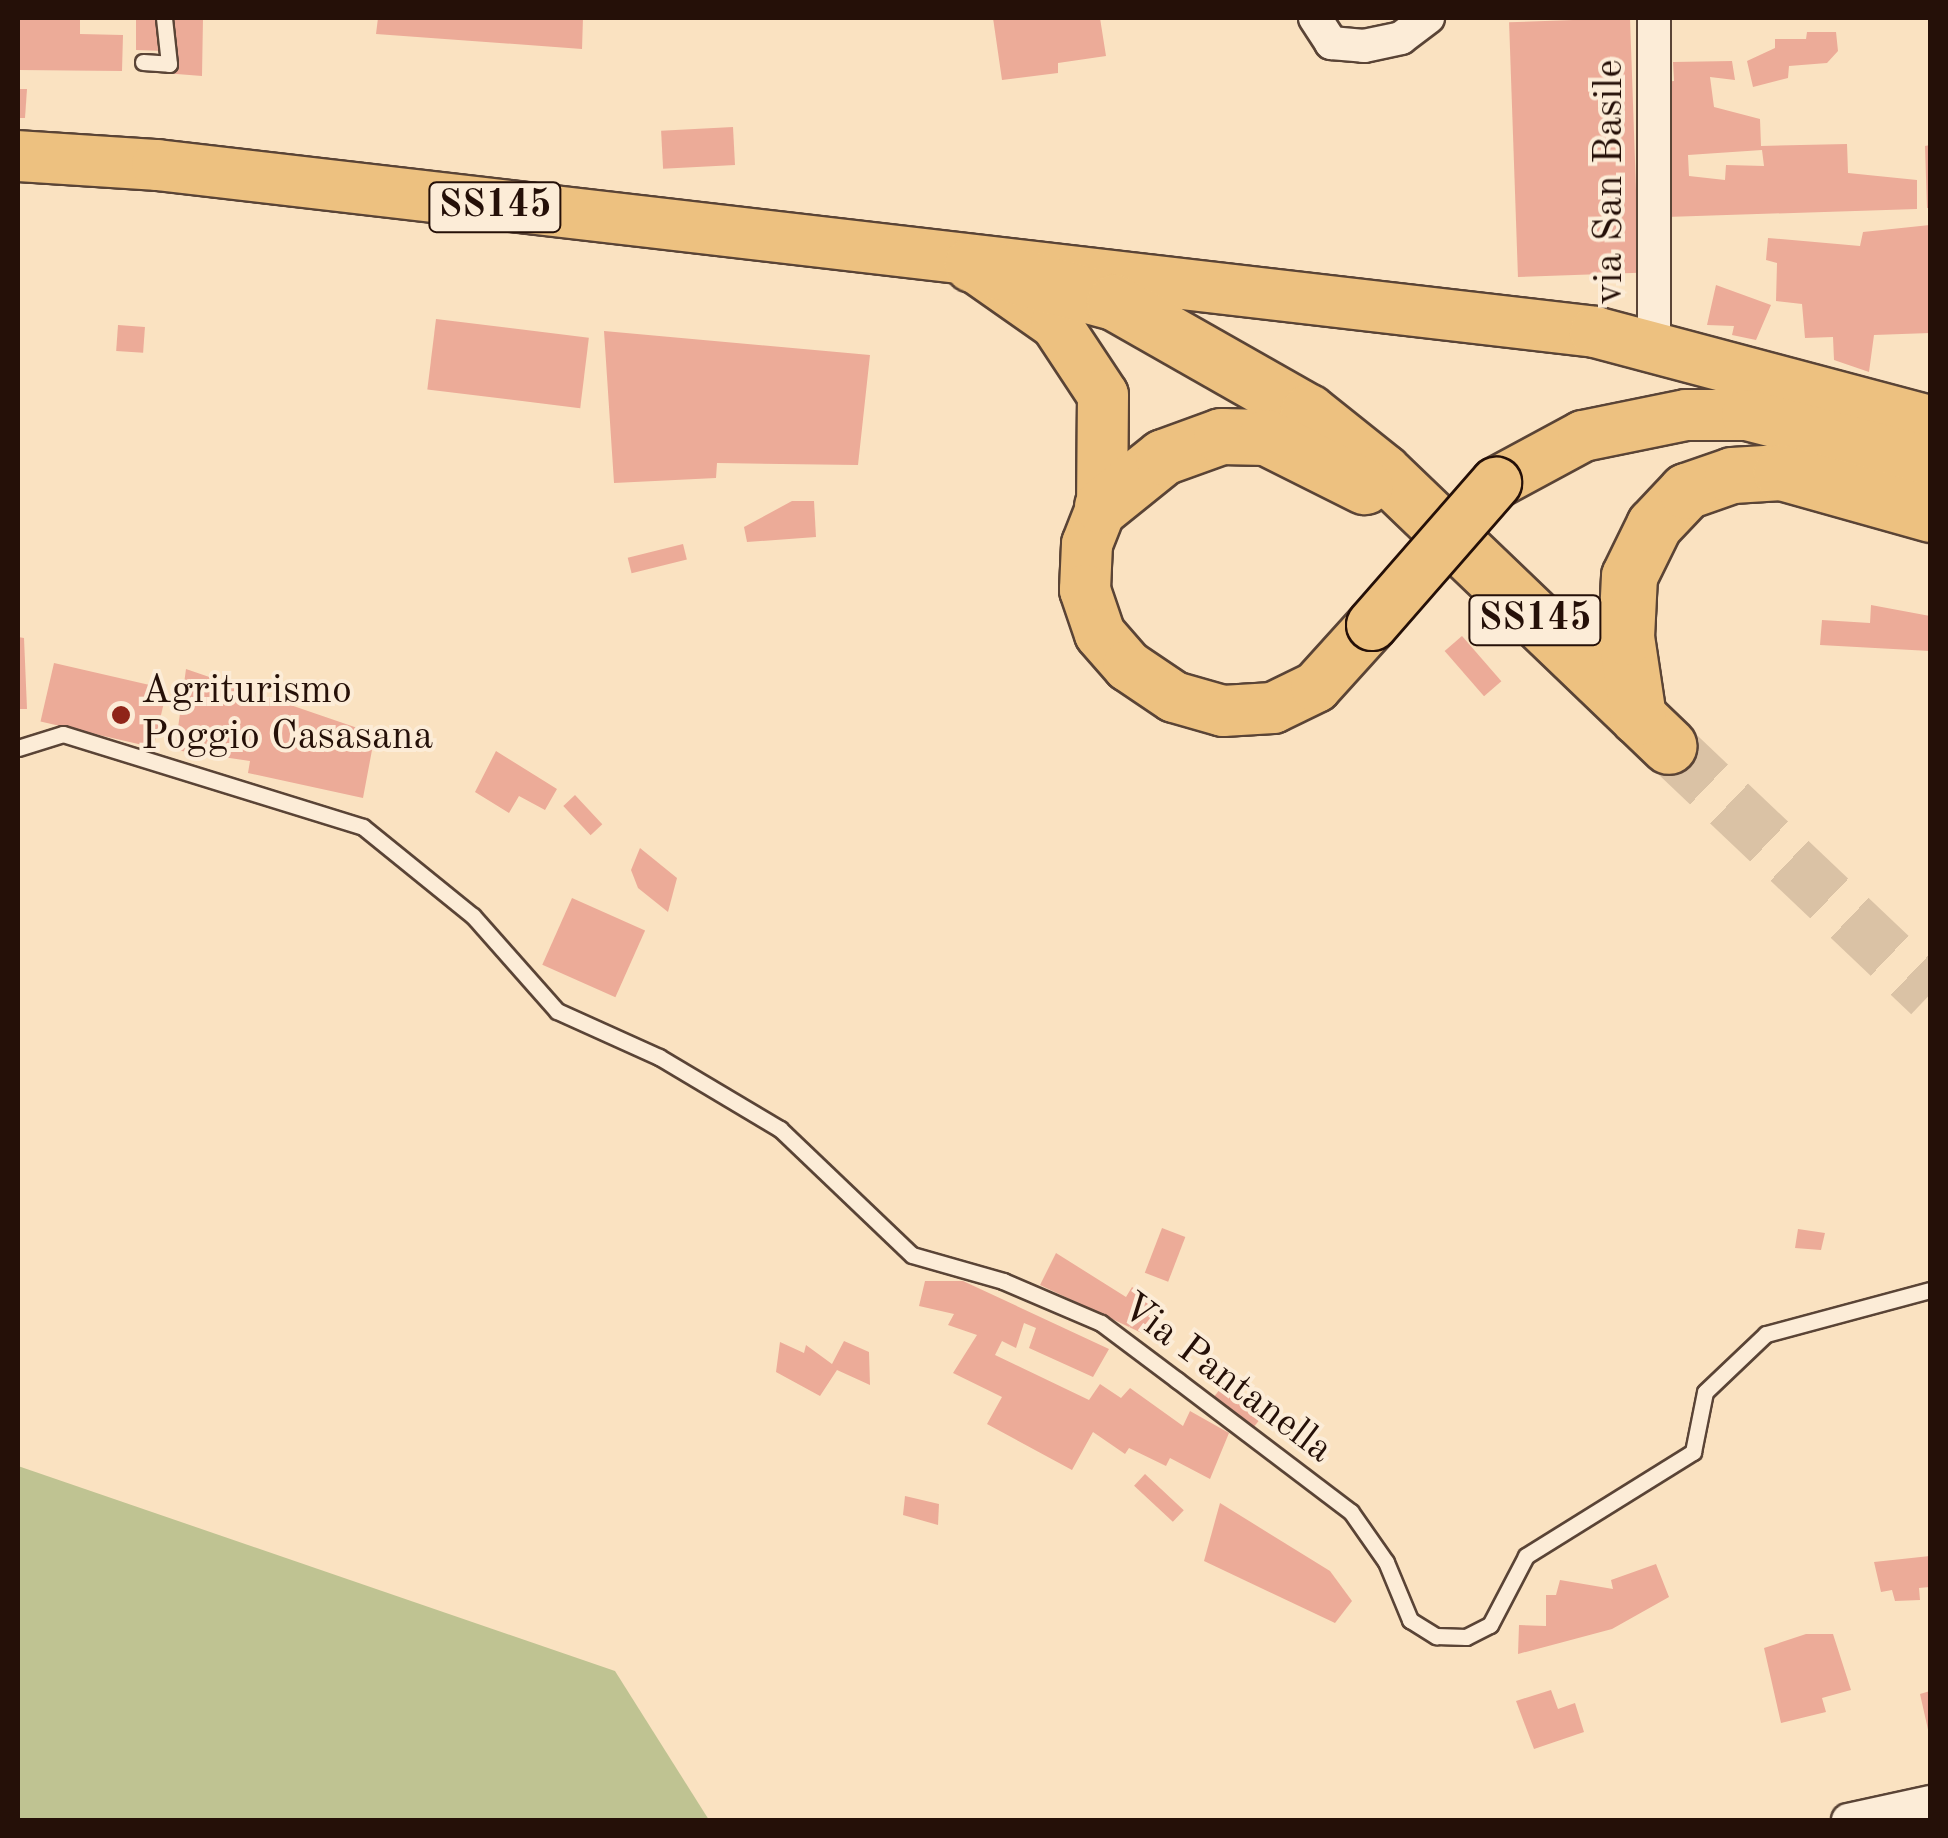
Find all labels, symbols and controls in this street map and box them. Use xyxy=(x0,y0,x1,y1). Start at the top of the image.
street label: via San Basile xyxy=(1587,59,1635,305)
road number: SS145 xyxy=(428,174,562,240)
road number: SS145 xyxy=(1468,587,1602,653)
place label: Agriturismo Poggio Casasana xyxy=(141,668,433,762)
marker: Agriturismo Poggio Casasana xyxy=(110,704,132,726)
street label: Via Pantanella xyxy=(1111,1284,1341,1474)

